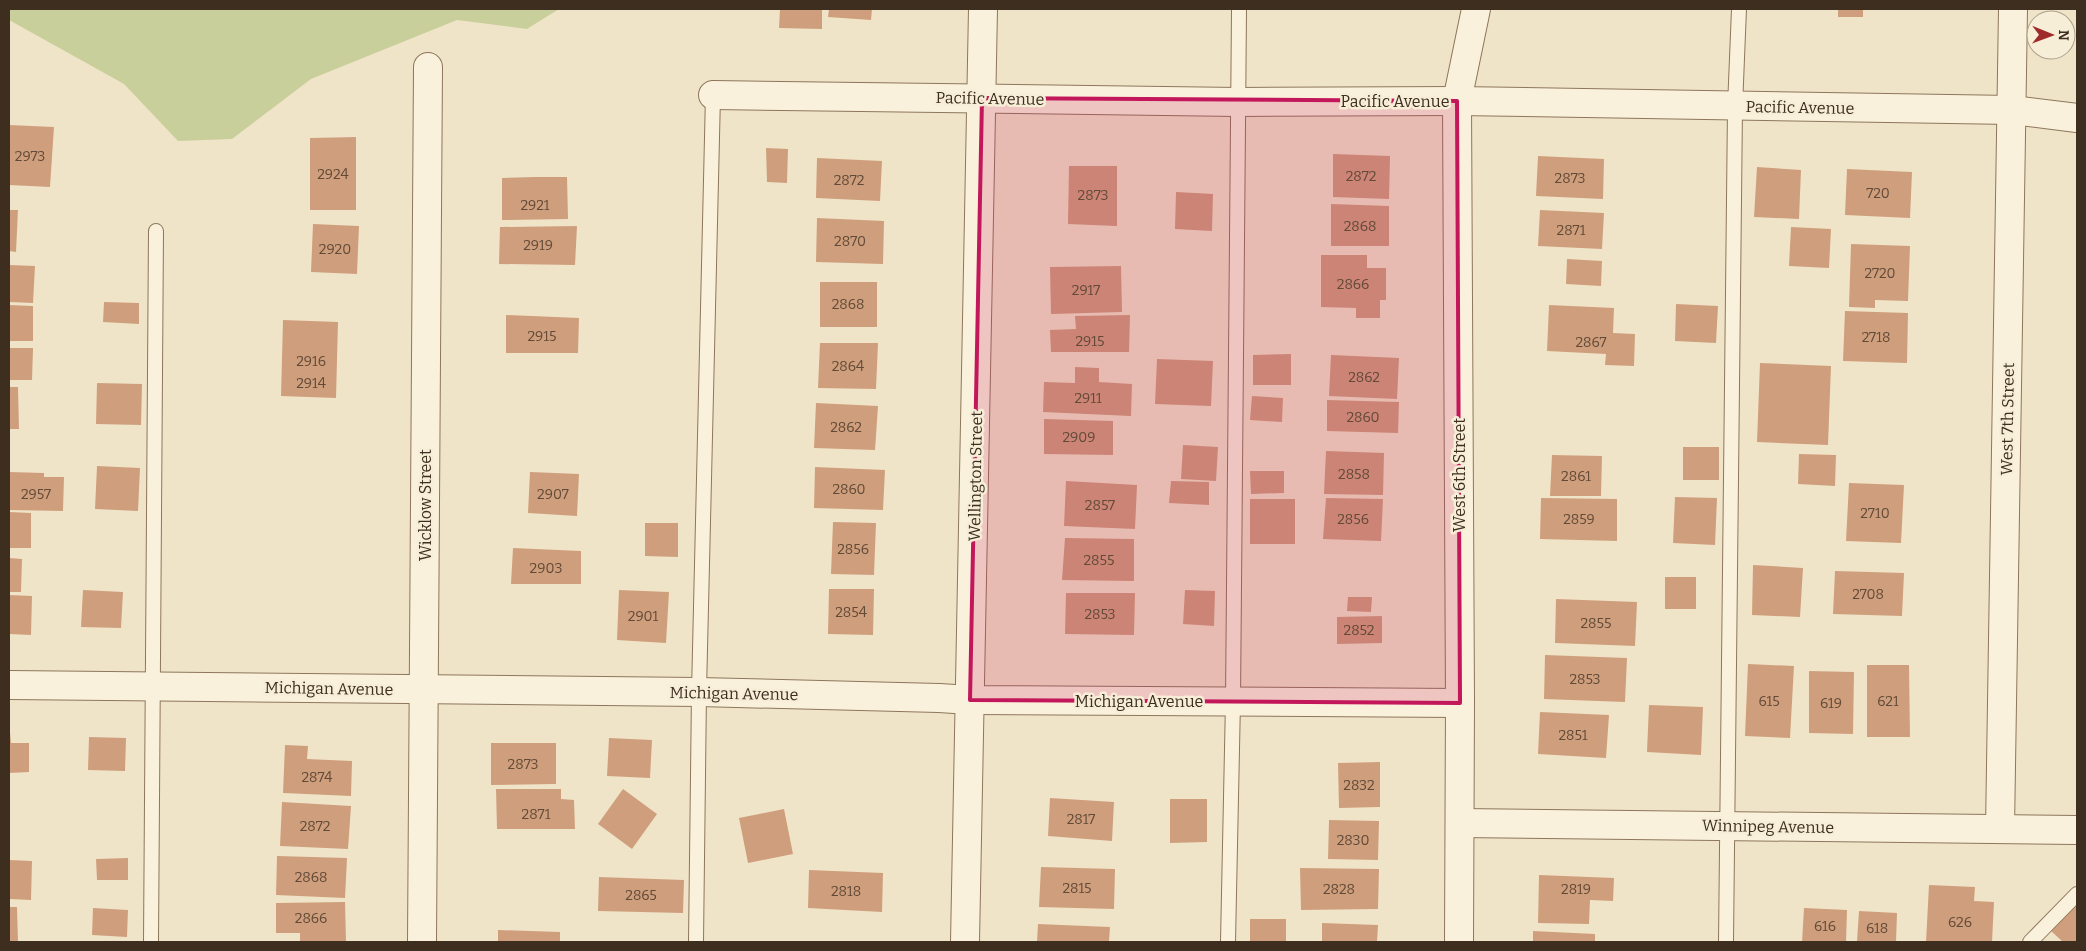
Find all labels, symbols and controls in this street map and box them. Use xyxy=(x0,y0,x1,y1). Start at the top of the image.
north arrow xyxy=(2026,10,2076,60)
text: N xyxy=(2055,30,2072,41)
street label: Pacific Avenue xyxy=(935,88,1045,109)
street label: Pacific Avenue xyxy=(1341,92,1449,111)
street label: Pacific Avenue xyxy=(1745,97,1855,118)
house number: 2973 xyxy=(15,148,45,165)
house number: 2924 xyxy=(317,166,349,183)
house number: 2872 xyxy=(1346,168,1376,185)
house number: 2873 xyxy=(1555,170,1585,187)
house number: 2872 xyxy=(834,172,864,189)
house number: 720 xyxy=(1866,185,1890,202)
house number: 2873 xyxy=(1078,187,1108,204)
house number: 2921 xyxy=(520,197,550,214)
house number: 2868 xyxy=(1344,218,1376,235)
house number: 2871 xyxy=(1557,222,1586,239)
house number: 2870 xyxy=(834,233,866,250)
house number: 2919 xyxy=(523,237,553,254)
house number: 2920 xyxy=(319,241,351,258)
house number: 2720 xyxy=(1864,265,1896,282)
house number: 2866 xyxy=(1337,276,1369,293)
house number: 2917 xyxy=(1072,282,1100,299)
house number: 2868 xyxy=(832,296,864,313)
house number: 2915 xyxy=(528,328,556,345)
house number: 2718 xyxy=(1862,329,1890,346)
house number: 2915 xyxy=(1076,333,1104,350)
house number: 2867 xyxy=(1575,334,1607,351)
house number: 2916 xyxy=(296,353,326,370)
house number: 2864 xyxy=(832,358,864,375)
street label: West 7th Street xyxy=(1997,362,2018,475)
house number: 2862 xyxy=(1348,369,1380,386)
house number: 2914 xyxy=(296,375,326,392)
house number: 2911 xyxy=(1074,390,1102,407)
house number: 2860 xyxy=(1346,409,1380,426)
street label: Wellington Street xyxy=(965,411,986,541)
street label: West 6th Street xyxy=(1450,418,1469,532)
house number: 2862 xyxy=(830,419,862,436)
house number: 2909 xyxy=(1063,429,1096,446)
street label: Wicklow Street xyxy=(416,449,435,561)
house number: 2858 xyxy=(1338,466,1370,483)
house number: 2861 xyxy=(1561,468,1591,485)
house number: 2860 xyxy=(832,481,866,498)
house number: 2957 xyxy=(21,486,51,503)
house number: 2907 xyxy=(537,486,569,503)
house number: 2857 xyxy=(1085,497,1115,514)
house number: 2710 xyxy=(1860,505,1890,522)
house number: 2856 xyxy=(1337,511,1369,528)
house number: 2859 xyxy=(1563,511,1595,528)
house number: 2856 xyxy=(837,541,869,558)
house number: 2855 xyxy=(1084,552,1114,569)
house number: 2903 xyxy=(530,560,562,577)
house number: 2708 xyxy=(1852,586,1884,603)
house number: 2854 xyxy=(835,604,867,621)
house number: 2853 xyxy=(1084,606,1116,623)
house number: 2901 xyxy=(628,608,659,625)
house number: 2855 xyxy=(1581,615,1611,632)
house number: 2852 xyxy=(1344,622,1374,639)
house number: 2853 xyxy=(1569,671,1601,688)
street label: Michigan Avenue xyxy=(264,678,394,699)
street label: Michigan Avenue xyxy=(669,683,799,704)
street label: Michigan Avenue xyxy=(1075,692,1203,711)
house number: 615 xyxy=(1758,693,1780,710)
house number: 621 xyxy=(1877,693,1899,710)
house number: 619 xyxy=(1820,695,1842,712)
house number: 2851 xyxy=(1558,727,1588,744)
house number: 2873 xyxy=(508,756,538,773)
house number: 2874 xyxy=(301,769,333,786)
house number: 2832 xyxy=(1343,777,1375,794)
house number: 2871 xyxy=(522,806,551,823)
house number: 2817 xyxy=(1067,811,1095,828)
street label: Winnipeg Avenue xyxy=(1702,816,1834,837)
house number: 2872 xyxy=(300,818,330,835)
house number: 2830 xyxy=(1337,832,1369,849)
house number: 2868 xyxy=(295,869,327,886)
house number: 2815 xyxy=(1062,880,1092,897)
house number: 2828 xyxy=(1323,881,1355,898)
house number: 2819 xyxy=(1561,881,1591,898)
house number: 2818 xyxy=(831,883,861,900)
house number: 2865 xyxy=(625,887,657,904)
house number: 2866 xyxy=(295,910,327,927)
house number: 626 xyxy=(1948,914,1972,931)
house number: 616 xyxy=(1814,918,1836,935)
house number: 618 xyxy=(1866,920,1888,937)

